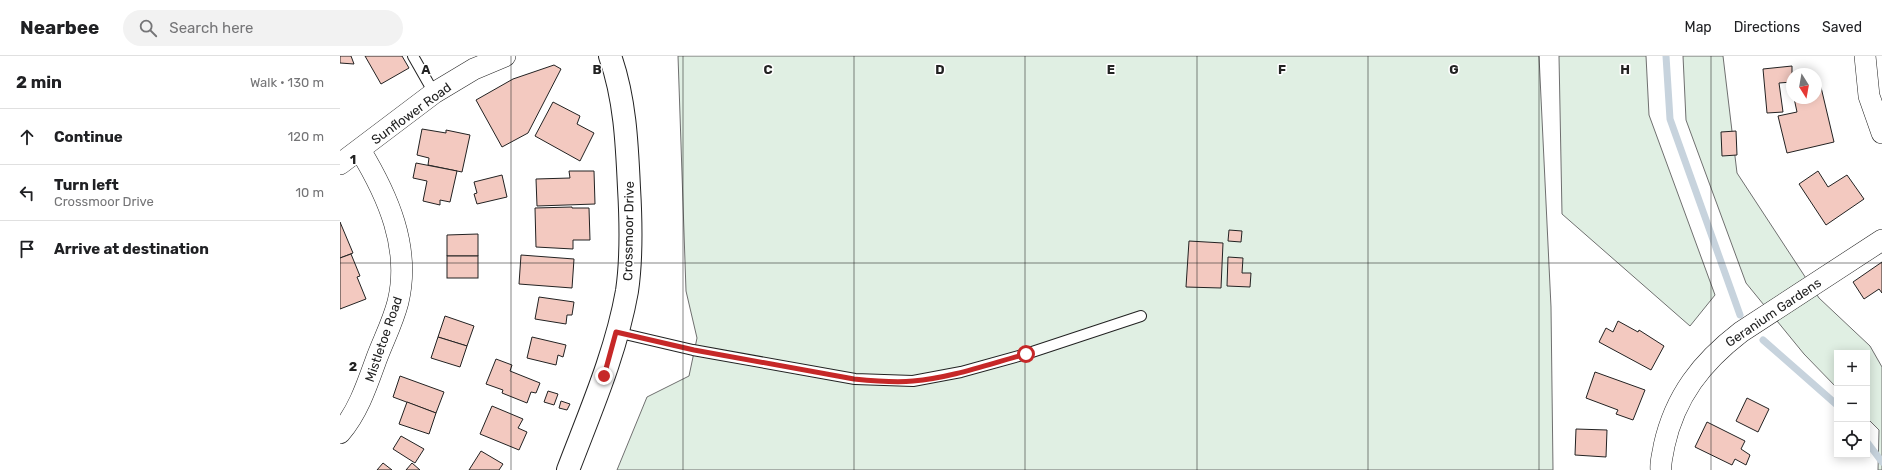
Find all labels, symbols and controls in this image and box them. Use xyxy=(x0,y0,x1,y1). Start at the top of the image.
search box xyxy=(123,10,403,46)
text: Nearbee xyxy=(20,16,99,39)
icon: search xyxy=(137,17,159,39)
text: Search here xyxy=(169,19,254,37)
text: Map xyxy=(1685,19,1712,36)
text: Directions xyxy=(1734,19,1800,36)
text: Saved xyxy=(1822,19,1862,36)
text: A xyxy=(421,62,431,77)
text: B xyxy=(592,62,602,77)
text: C xyxy=(763,62,773,77)
text: D xyxy=(935,62,945,77)
text: E xyxy=(1107,62,1115,77)
text: F xyxy=(1278,62,1286,77)
text: G xyxy=(1449,62,1459,77)
text: H xyxy=(1620,62,1630,77)
north arrow xyxy=(1786,68,1822,104)
text: 2 min xyxy=(16,72,62,92)
text: Walk · 130 m xyxy=(250,75,324,90)
street label: Sunflower Road xyxy=(368,79,454,147)
icon: ahead xyxy=(16,126,38,148)
text: Continue xyxy=(54,128,123,146)
text: 120 m xyxy=(288,129,324,144)
text: 1 xyxy=(350,152,356,167)
text: Turn left xyxy=(54,176,119,194)
street label: Crossmoor Drive xyxy=(620,181,637,281)
icon: left xyxy=(16,182,38,204)
text: 10 m xyxy=(295,185,324,200)
text: Crossmoor Drive xyxy=(54,194,154,209)
icon: arrive xyxy=(16,238,38,260)
text: Arrive at destination xyxy=(54,240,209,258)
street label: Geranium Gardens xyxy=(1723,275,1824,350)
street label: Mistletoe Road xyxy=(362,294,405,384)
route start xyxy=(1017,345,1035,363)
map controls xyxy=(1834,350,1870,458)
button: + xyxy=(1834,350,1870,386)
text: 2 xyxy=(349,359,357,374)
route end xyxy=(595,367,613,385)
button: − xyxy=(1834,386,1870,422)
button: locate xyxy=(1834,422,1870,458)

